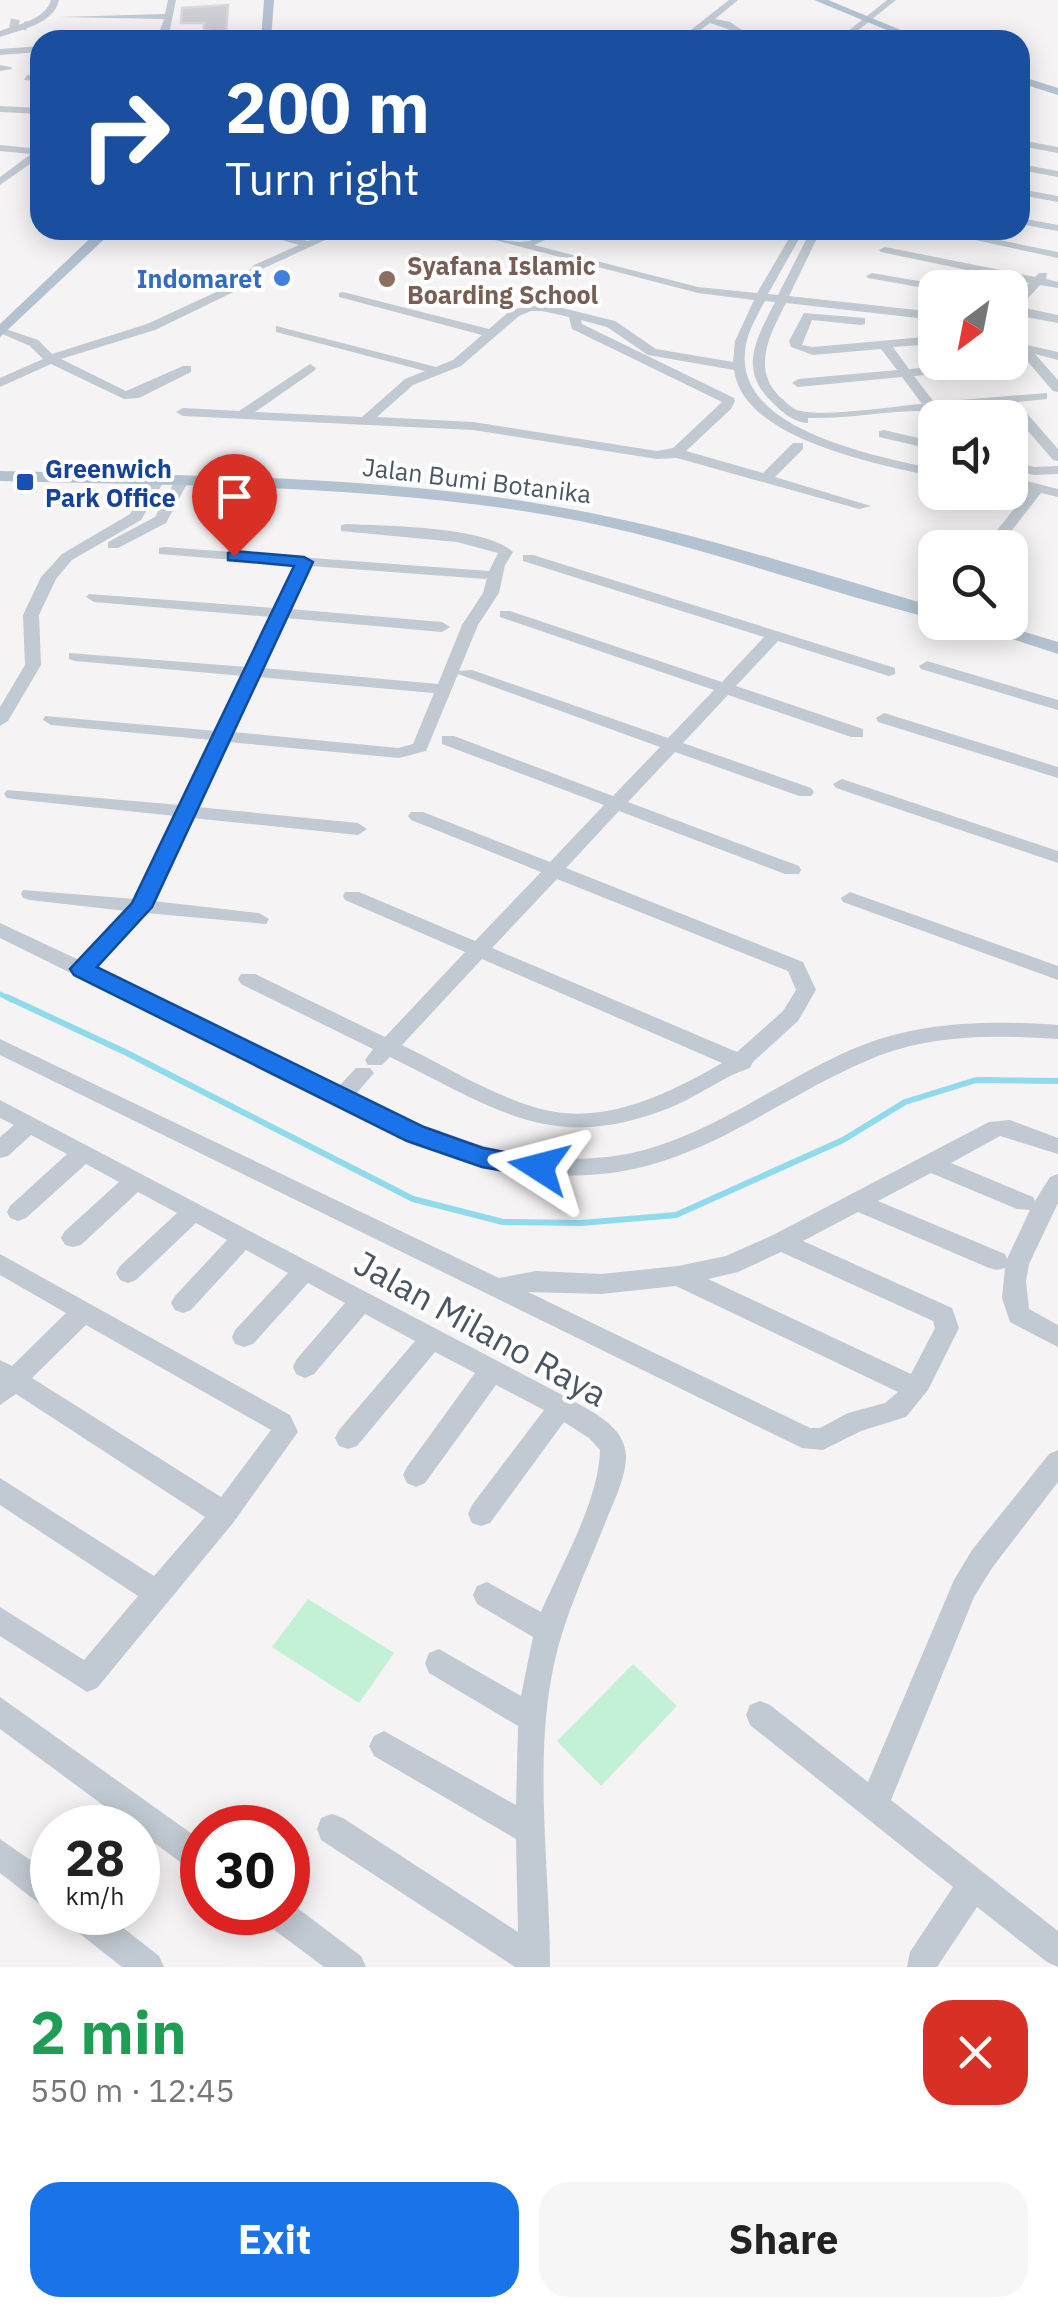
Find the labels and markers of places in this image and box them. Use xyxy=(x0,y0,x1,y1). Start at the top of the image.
place label: Syafana Islamic Boarding School xyxy=(407,249,599,311)
place label: Indomaret xyxy=(137,262,262,295)
marker: Indomaret xyxy=(271,267,293,289)
marker: Syafana Islamic Boarding School xyxy=(376,268,398,290)
place label: Greenwich Park Office xyxy=(45,452,176,514)
pin xyxy=(192,454,277,557)
marker: Greenwich Park Office xyxy=(14,471,36,493)

